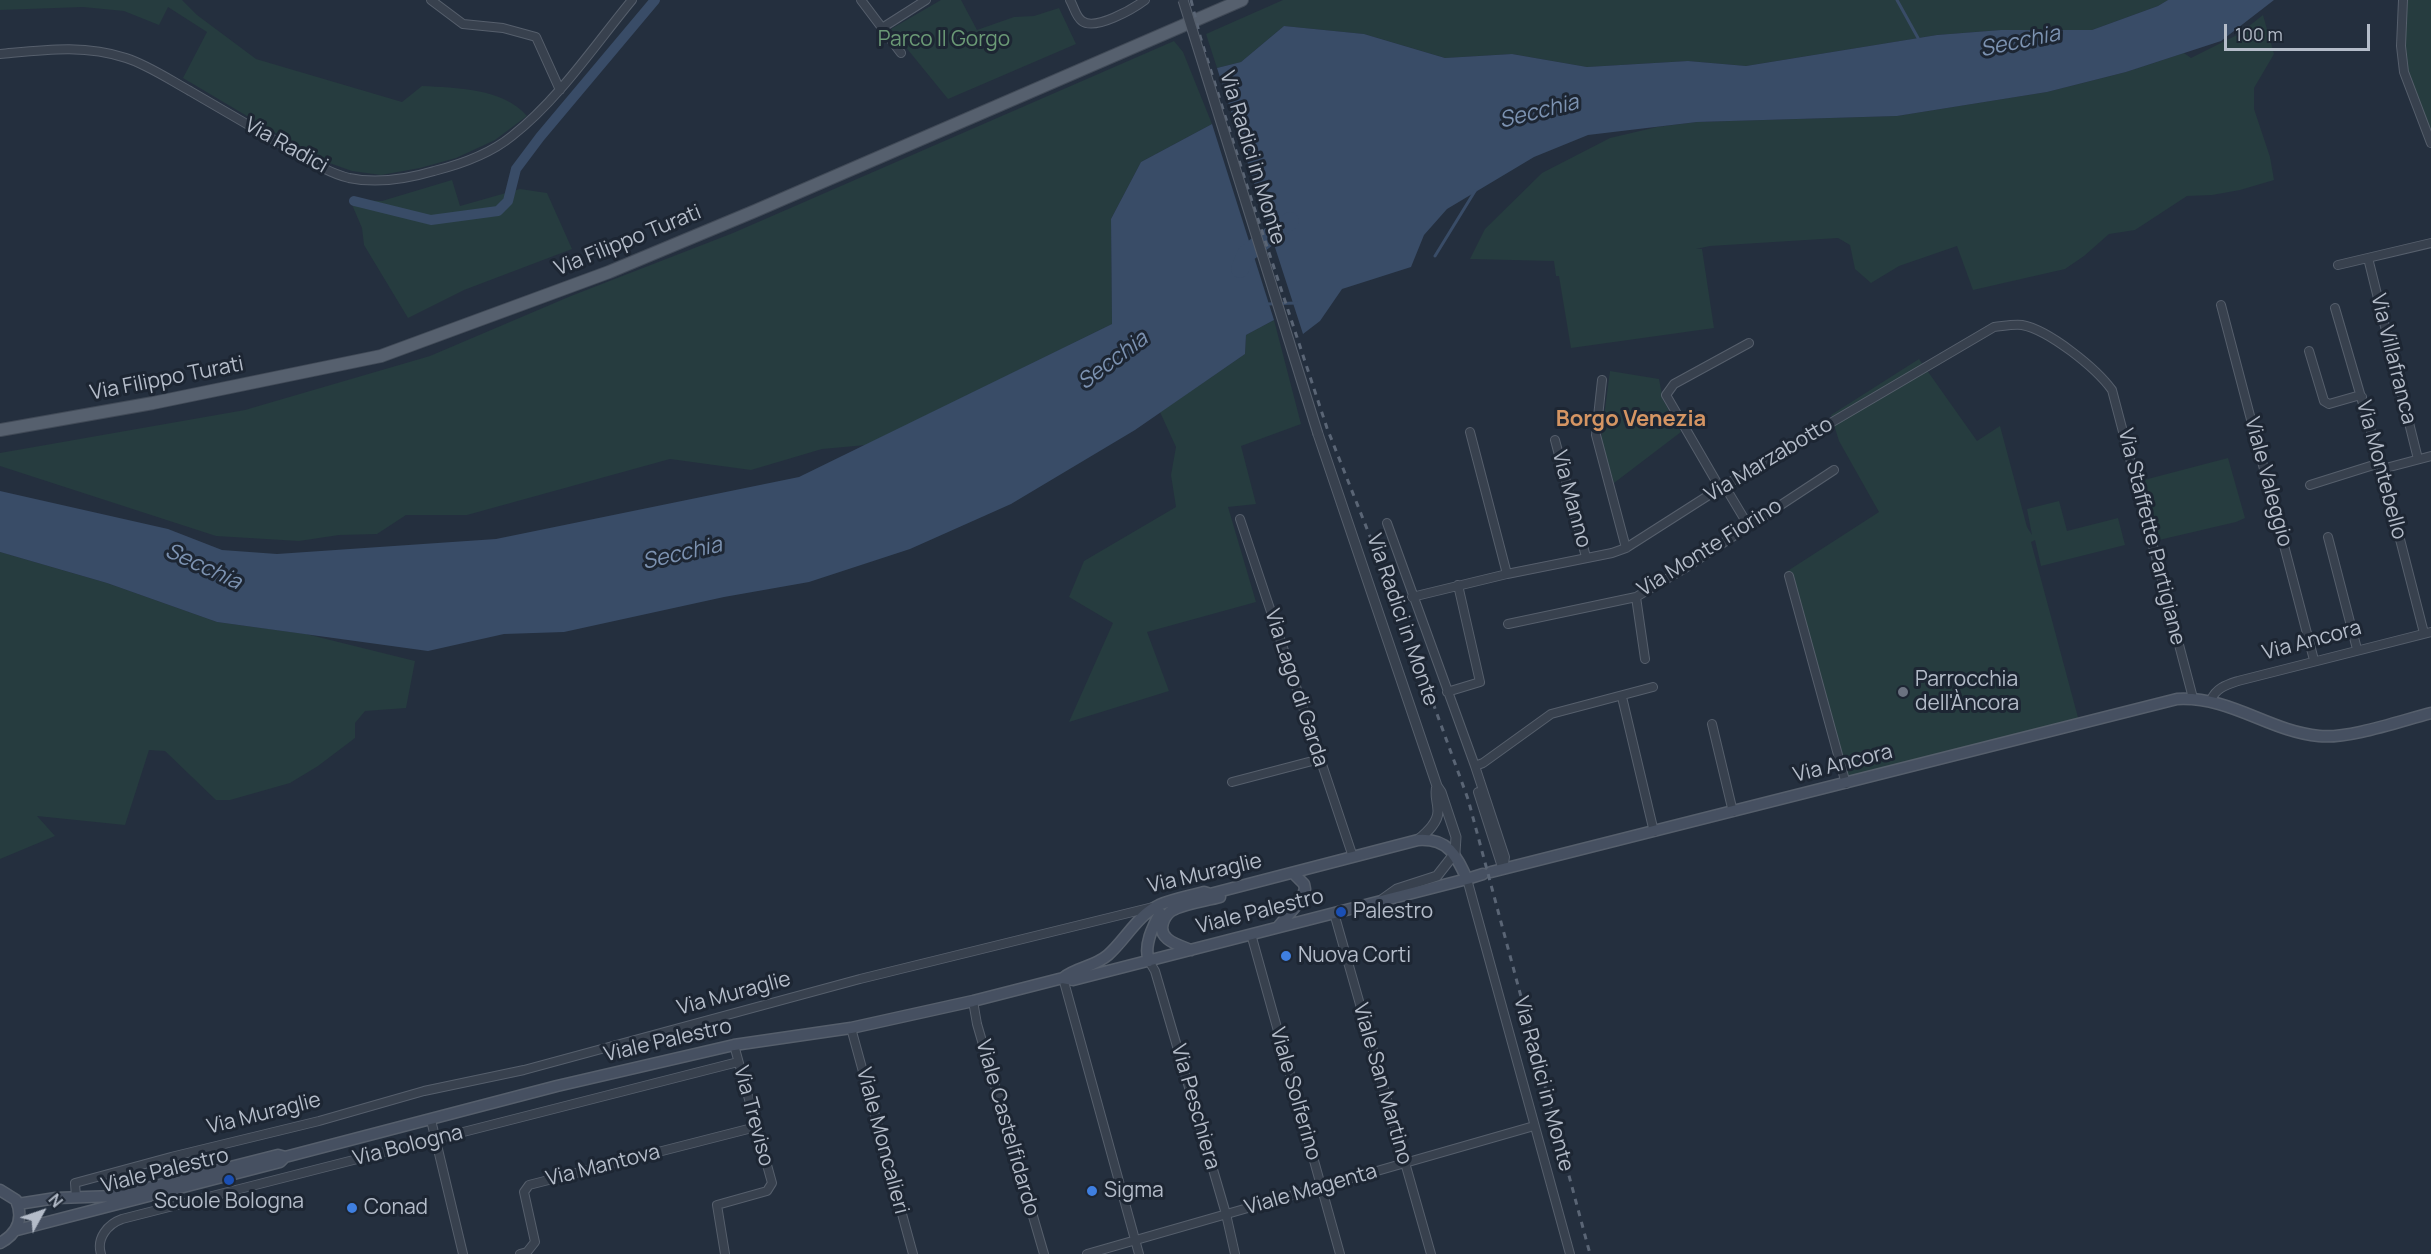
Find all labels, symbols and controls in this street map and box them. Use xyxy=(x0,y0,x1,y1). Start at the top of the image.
scale bar xyxy=(2227,12,2372,50)
water label: Secchia xyxy=(1978,21,2062,63)
text: 100 m xyxy=(2235,22,2283,46)
park label: Parco Il Gorgo xyxy=(878,27,1010,53)
street label: Via Radici in Monte xyxy=(1214,68,1290,248)
water label: Secchia xyxy=(1497,89,1581,135)
street label: Via Radici xyxy=(240,113,332,179)
street label: Via Filippo Turati xyxy=(551,200,705,282)
street label: Via Villafranca xyxy=(2365,291,2421,427)
water label: Secchia xyxy=(1073,326,1153,396)
street label: Via Filippo Turati xyxy=(88,352,246,406)
street label: Via Montebello xyxy=(2350,398,2412,542)
district label: Borgo Venezia xyxy=(1556,407,1706,433)
street label: Via Marzabotto xyxy=(1700,412,1838,508)
street label: Viale Valeggio xyxy=(2239,415,2297,549)
street label: Via Staffette Partigiane xyxy=(2112,426,2190,648)
street label: Via Manno xyxy=(1546,448,1596,550)
street label: Via Monte Fiorino xyxy=(1633,494,1787,602)
street label: Via Radici in Monte xyxy=(1361,531,1443,709)
water label: Secchia xyxy=(640,532,724,576)
water label: Secchia xyxy=(161,538,245,596)
street label: Via Lago di Garda xyxy=(1259,606,1333,770)
street label: Via Ancora xyxy=(2260,616,2364,666)
place label: Parrocchia dell'Àncora xyxy=(1915,667,2019,717)
marker: Parrocchia dell'Àncora xyxy=(1896,685,1910,699)
street label: Via Ancora xyxy=(1791,740,1895,788)
street label: Via Muraglie xyxy=(1145,849,1265,899)
street label: Viale Palestro xyxy=(1194,884,1326,940)
place label: Palestro xyxy=(1353,899,1433,925)
marker: Palestro xyxy=(1334,905,1348,919)
place label: Nuova Corti xyxy=(1298,943,1411,969)
marker: Nuova Corti xyxy=(1279,949,1293,963)
street label: Via Muraglie xyxy=(674,967,794,1021)
street label: Via Radici in Monte xyxy=(1508,994,1578,1174)
street label: Viale San Martino xyxy=(1347,1000,1417,1168)
street label: Viale Palestro xyxy=(602,1014,734,1068)
street label: Viale Solferino xyxy=(1264,1025,1326,1163)
street label: Viale Castelfidardo xyxy=(970,1037,1044,1219)
street label: Via Peschiera xyxy=(1165,1042,1225,1172)
street label: Via Treviso xyxy=(728,1063,778,1169)
street label: Viale Moncalieri xyxy=(850,1065,914,1217)
street label: Via Muraglie xyxy=(204,1088,324,1140)
street label: Via Bologna xyxy=(351,1120,465,1172)
street label: Via Mantova xyxy=(543,1140,663,1192)
street label: Viale Palestro xyxy=(99,1143,231,1199)
street label: Viale Magenta xyxy=(1242,1159,1380,1221)
marker: Scuole Bologna xyxy=(222,1173,236,1187)
place label: Sigma xyxy=(1104,1178,1164,1204)
north arrow xyxy=(12,1182,72,1242)
marker: Sigma xyxy=(1085,1184,1099,1198)
text: N xyxy=(44,1189,68,1212)
place label: Scuole Bologna xyxy=(154,1189,304,1215)
place label: Conad xyxy=(364,1195,428,1221)
marker: Conad xyxy=(345,1201,359,1215)

